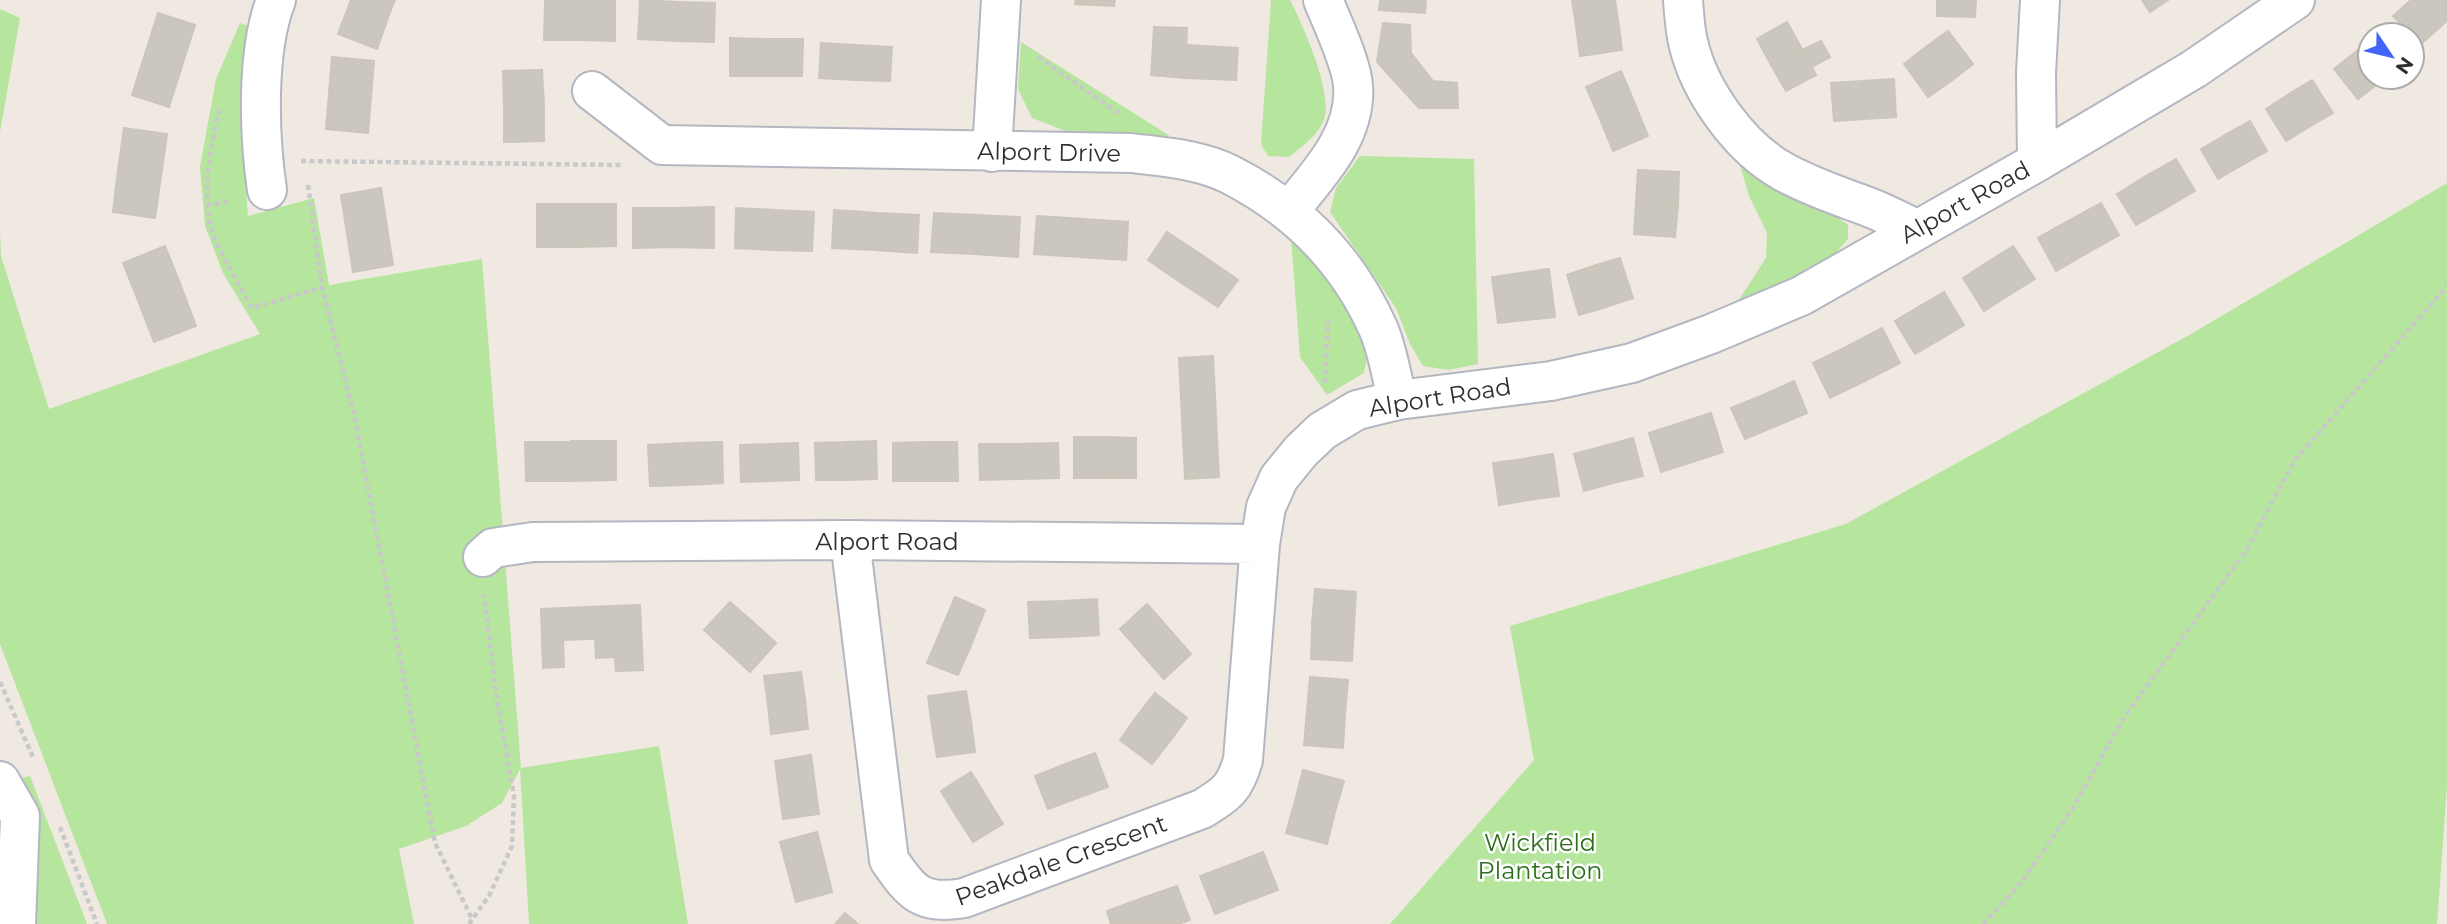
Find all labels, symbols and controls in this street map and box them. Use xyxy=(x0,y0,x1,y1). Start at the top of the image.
north arrow xyxy=(2356,21,2426,91)
text: N xyxy=(2391,53,2418,78)
street label: Alport Drive xyxy=(977,136,1121,168)
street label: Alport Road xyxy=(1895,154,2035,250)
street label: Alport Road xyxy=(1367,371,1513,423)
street label: Alport Road xyxy=(815,527,959,556)
street label: Peakdale Crescent xyxy=(951,808,1171,912)
park label: Wickfield Plantation xyxy=(1478,828,1602,885)

